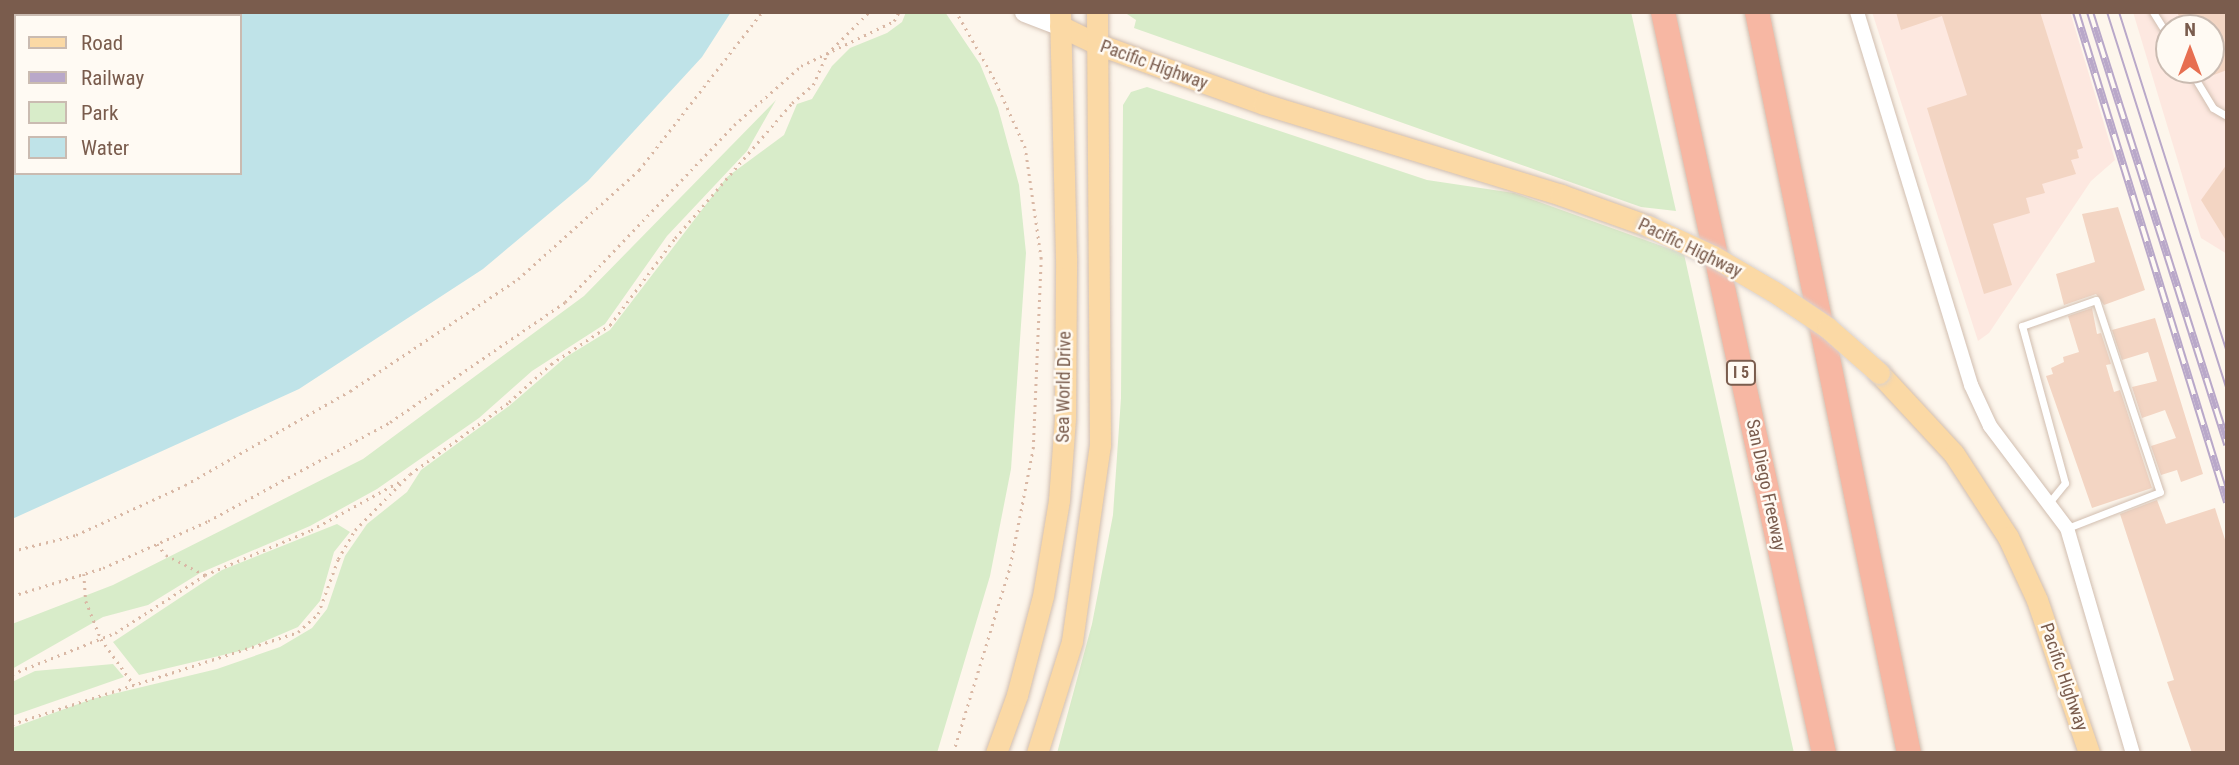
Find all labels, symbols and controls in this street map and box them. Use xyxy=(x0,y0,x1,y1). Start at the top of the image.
legend xyxy=(14,14,242,175)
north arrow xyxy=(2155,14,2225,84)
text: N xyxy=(2184,18,2196,41)
text: Road xyxy=(81,31,123,55)
street label: Pacific Highway xyxy=(1097,36,1211,94)
text: Railway xyxy=(81,66,144,90)
text: Park xyxy=(81,101,118,125)
text: Water xyxy=(81,136,129,160)
street label: Pacific Highway xyxy=(1635,214,1745,282)
street label: Sea World Drive xyxy=(1052,331,1076,443)
road number: I 5 xyxy=(1725,360,1757,386)
street label: San Diego Freeway xyxy=(1742,417,1790,553)
street label: Pacific Highway xyxy=(2035,620,2093,734)

